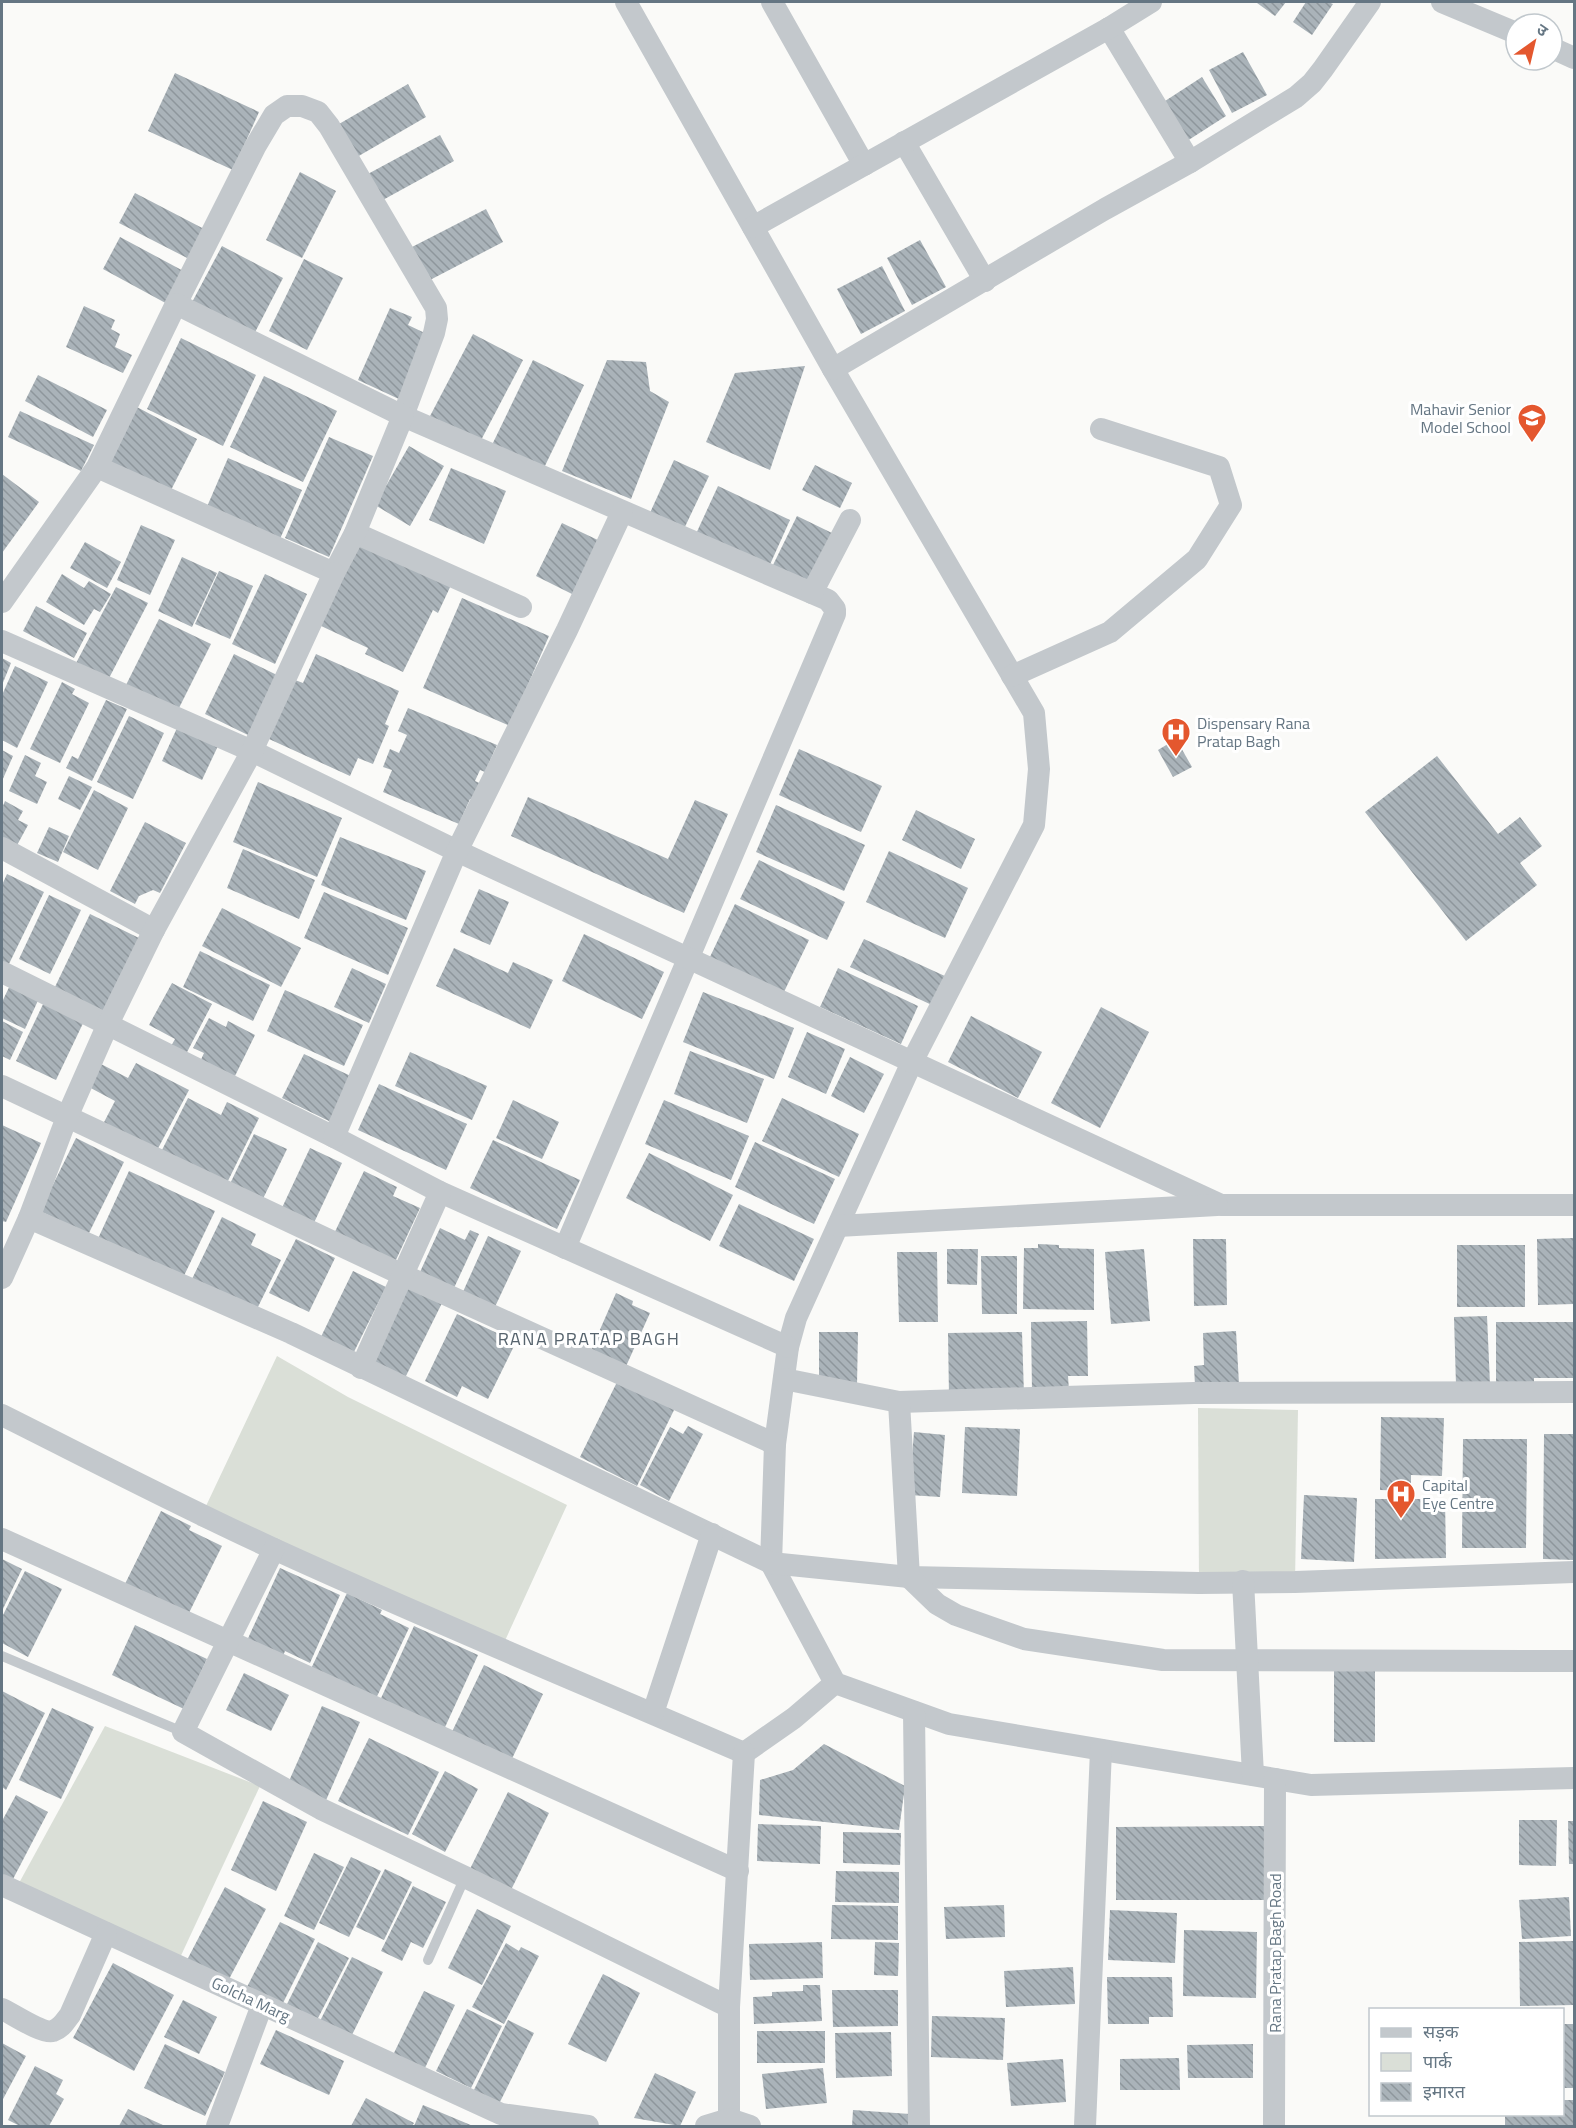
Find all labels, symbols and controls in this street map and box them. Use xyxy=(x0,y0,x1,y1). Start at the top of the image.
north arrow xyxy=(1504,12,1564,72)
text: उ xyxy=(1532,17,1554,42)
place label: Mahavir Senior Model School xyxy=(1410,397,1511,439)
school or university icon: Mahavir Senior Model School xyxy=(1516,402,1548,444)
place label: Dispensary Rana Pratap Bagh xyxy=(1197,711,1310,753)
hospital icon: Dispensary Rana Pratap Bagh xyxy=(1160,716,1192,758)
district label: RANA PRATAP BAGH xyxy=(498,1325,680,1352)
place label: Capital Eye Centre xyxy=(1422,1473,1494,1515)
hospital icon: Capital Eye Centre xyxy=(1385,1478,1417,1520)
street label: Rana Pratap Bagh Road xyxy=(1263,1873,1287,2033)
street label: Golcha Marg xyxy=(208,1970,294,2028)
legend xyxy=(1369,2008,1564,2116)
text: सड़क xyxy=(1423,2018,1460,2045)
text: पार्क xyxy=(1423,2048,1453,2075)
text: इमारत xyxy=(1423,2078,1466,2105)

